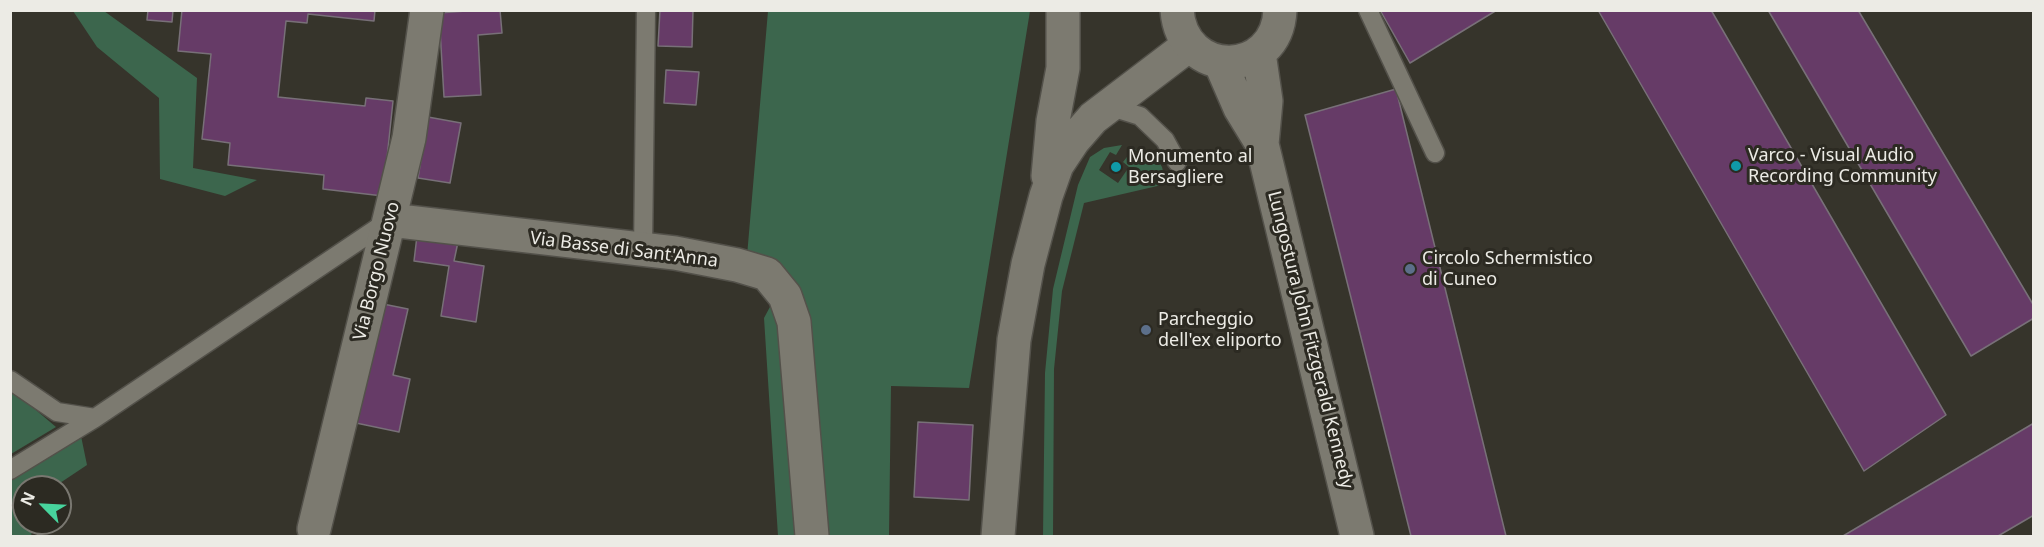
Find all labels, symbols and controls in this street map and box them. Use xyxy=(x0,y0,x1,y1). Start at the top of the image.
place label: Varco - Visual Audio Recording Community xyxy=(1748,145,1937,188)
place label: Monumento al Bersagliere xyxy=(1128,146,1252,188)
marker: Varco - Visual Audio Recording Community xyxy=(1729,159,1743,173)
marker: Monumento al Bersagliere xyxy=(1109,160,1123,174)
street label: Lungostura John Fitzgerald Kennedy xyxy=(1262,189,1358,491)
street label: Via Borgo Nuovo xyxy=(349,199,405,343)
street label: Via Basse di Sant'Anna xyxy=(529,228,719,272)
place label: Circolo Schermistico di Cuneo xyxy=(1422,248,1593,290)
marker: Circolo Schermistico di Cuneo xyxy=(1403,262,1417,276)
place label: Parcheggio dell'ex eliporto xyxy=(1158,309,1282,352)
marker: Parcheggio dell'ex eliporto xyxy=(1139,323,1153,337)
north arrow xyxy=(12,475,72,535)
text: N xyxy=(15,488,40,509)

